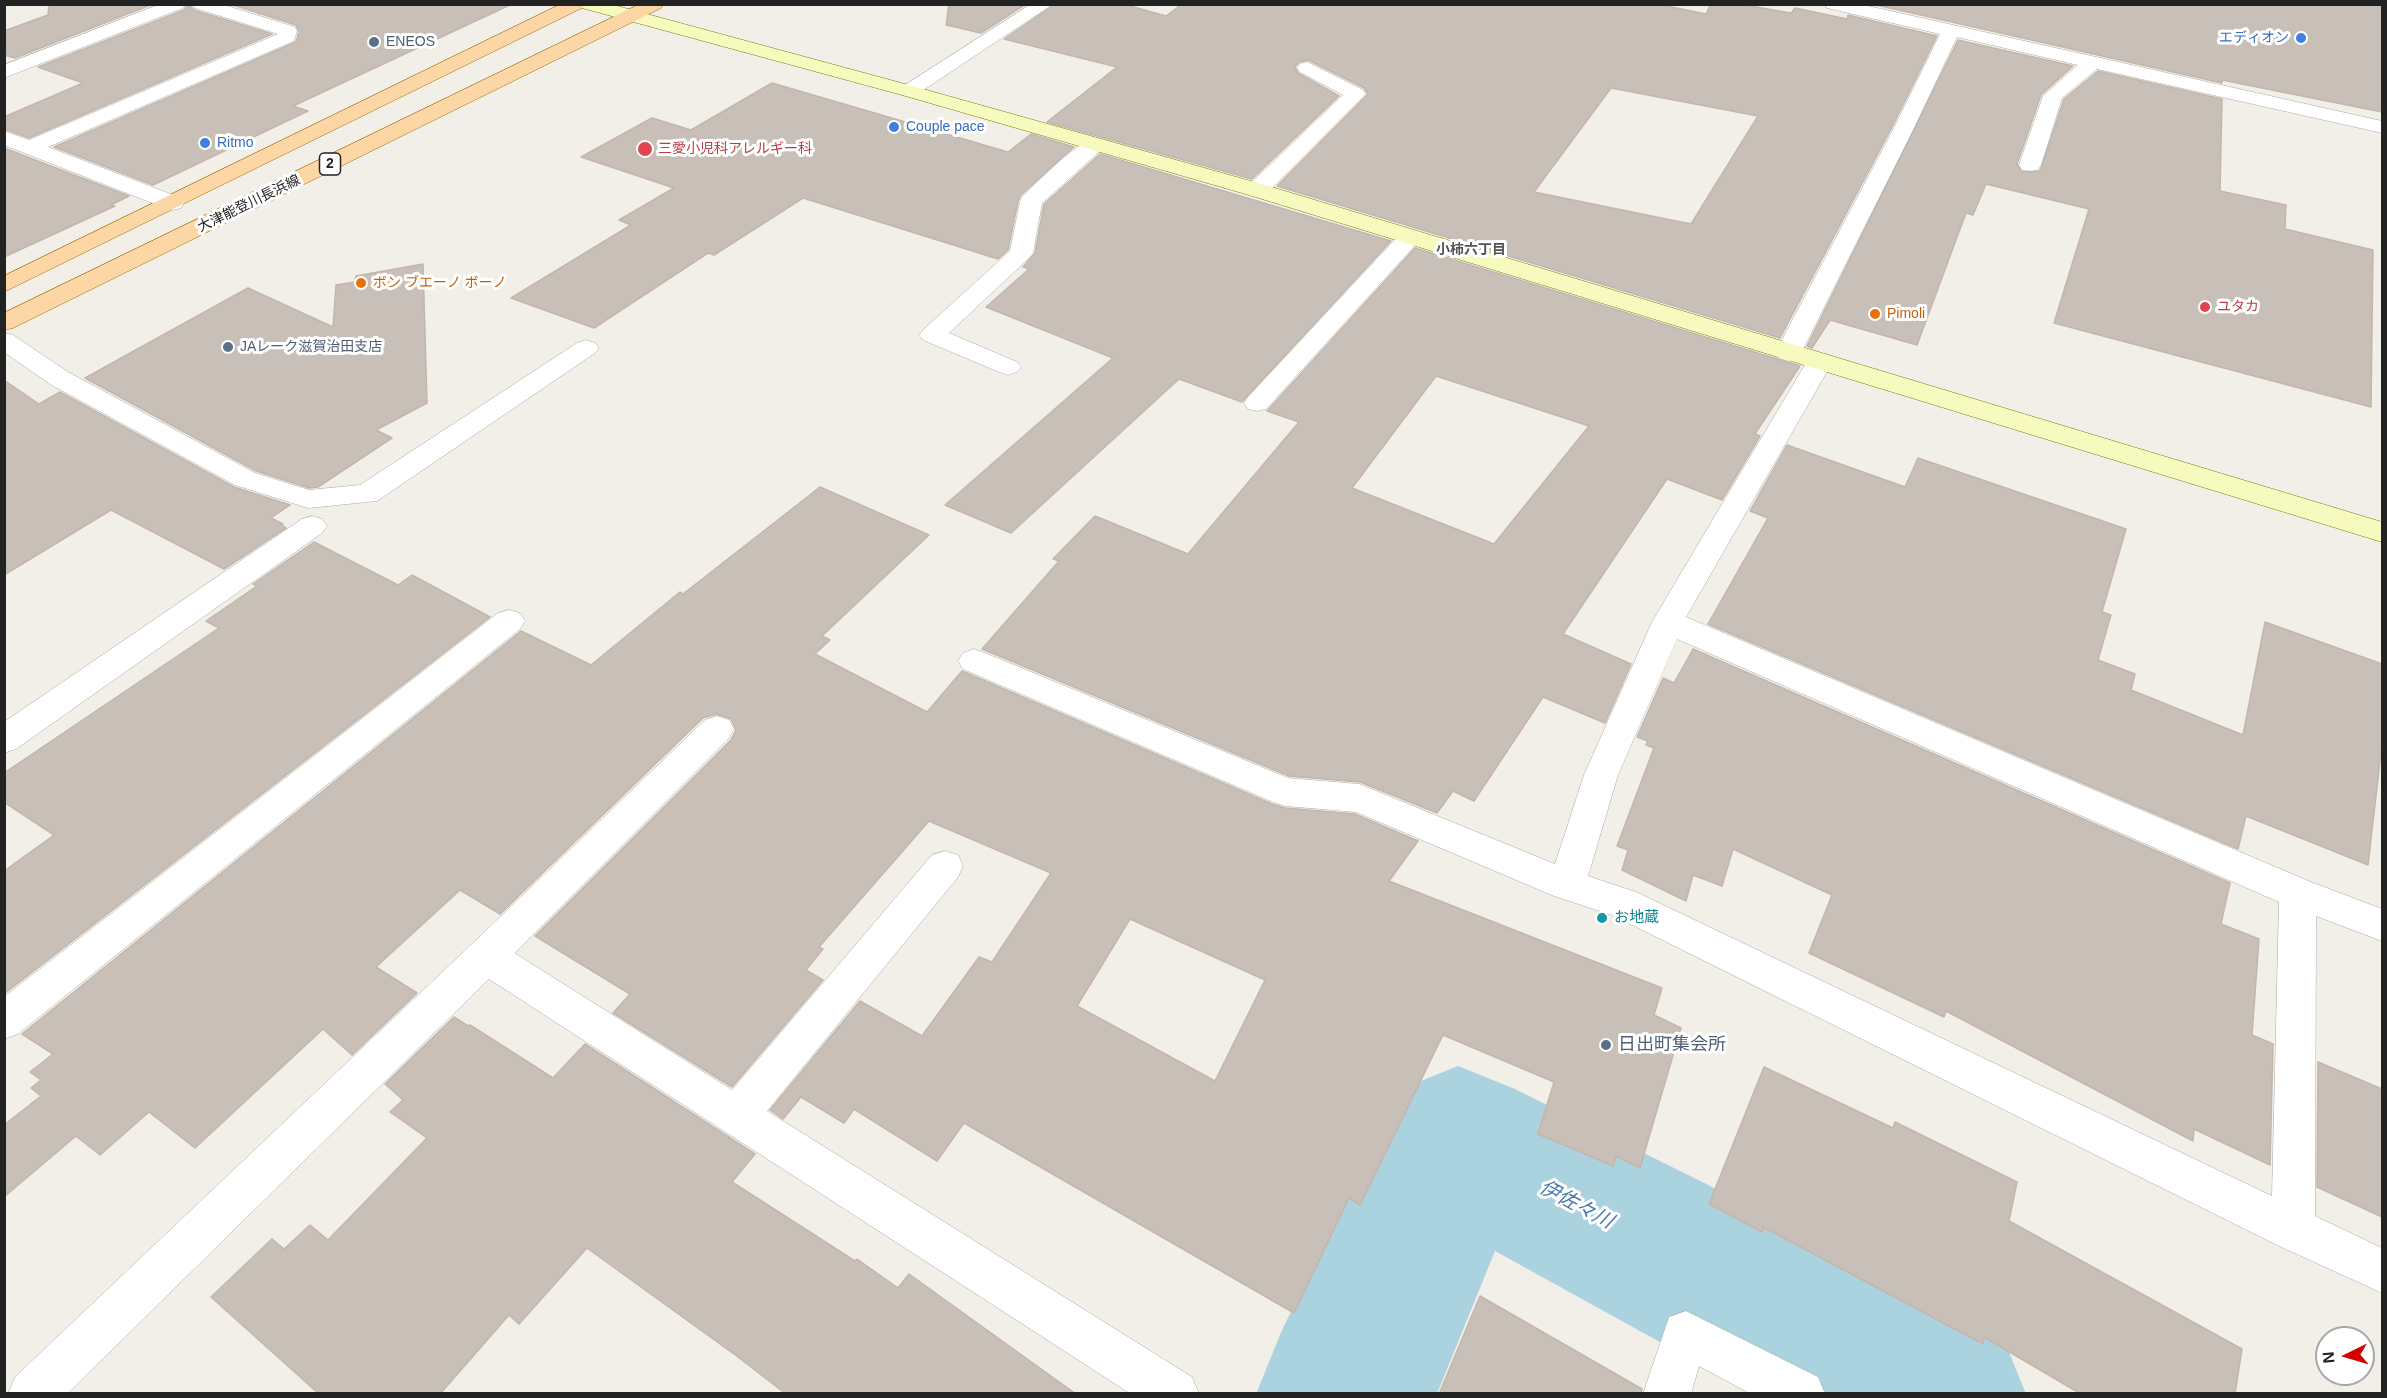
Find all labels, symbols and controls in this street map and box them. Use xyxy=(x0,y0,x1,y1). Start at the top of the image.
place label: エディオン xyxy=(2219,30,2289,46)
marker: エディオン xyxy=(2294,31,2308,45)
place label: ENEOS xyxy=(386,34,435,50)
marker: ENEOS xyxy=(367,35,381,49)
place label: Couple pace xyxy=(906,119,985,135)
marker: Couple pace xyxy=(887,120,901,134)
place label: Ritmo xyxy=(217,135,254,151)
marker: Ritmo xyxy=(198,136,212,150)
marker: 三愛小児科アレルギー科 xyxy=(636,140,654,158)
place label: 三愛小児科アレルギー科 xyxy=(658,141,812,157)
road number: 2 xyxy=(320,153,340,175)
street label: 大津能登川長浜線 xyxy=(195,172,303,236)
district label: 小柿六丁目 xyxy=(1436,242,1506,258)
place label: ボン ブエーノ ボーノ xyxy=(373,275,507,291)
marker: ボン ブエーノ ボーノ xyxy=(354,276,368,290)
place label: ユタカ xyxy=(2217,299,2259,315)
marker: ユタカ xyxy=(2198,300,2212,314)
place label: Pimoli xyxy=(1887,306,1925,322)
marker: Pimoli xyxy=(1868,307,1882,321)
place label: JAレーク滋賀治田支店 xyxy=(240,339,382,355)
marker: JAレーク滋賀治田支店 xyxy=(221,340,235,354)
place label: お地蔵 xyxy=(1614,909,1659,927)
marker: お地蔵 xyxy=(1595,911,1609,925)
place label: 日出町集会所 xyxy=(1618,1034,1726,1056)
marker: 日出町集会所 xyxy=(1599,1038,1613,1052)
water label: 伊佐々川 xyxy=(1535,1176,1617,1234)
north arrow xyxy=(2315,1326,2375,1386)
text: N xyxy=(2320,1351,2338,1364)

